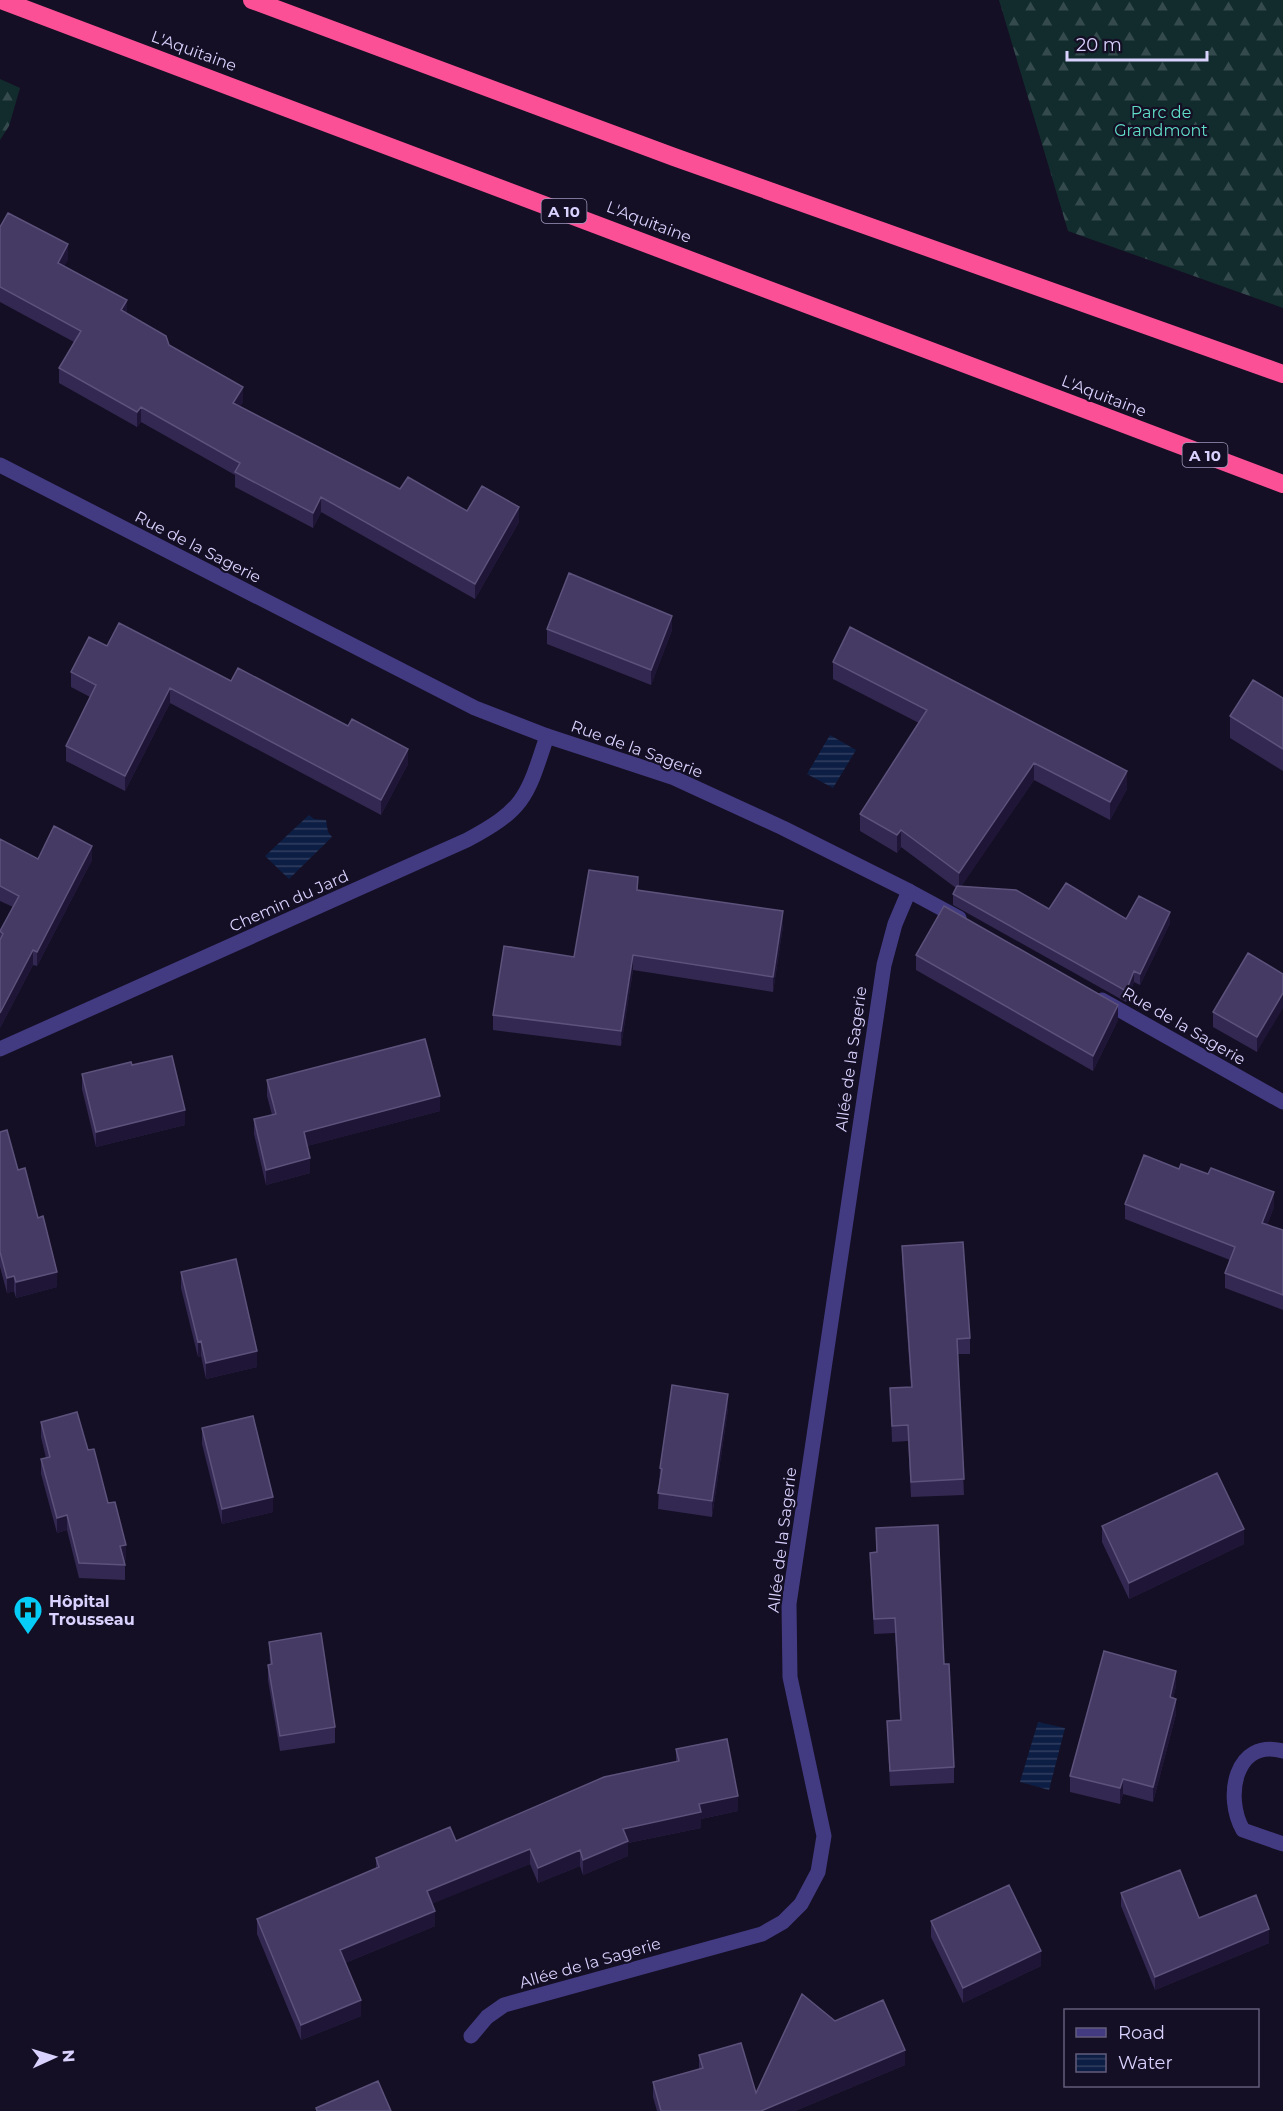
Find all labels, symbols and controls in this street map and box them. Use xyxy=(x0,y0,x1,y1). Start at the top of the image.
scale bar xyxy=(1067,24,1206,62)
street label: L'Aquitaine xyxy=(149,27,239,75)
text: 20 m xyxy=(1076,34,1122,56)
park label: Parc de Grandmont xyxy=(1114,103,1208,140)
street label: L'Aquitaine xyxy=(604,197,694,247)
road number: A 10 xyxy=(542,199,586,223)
street label: L'Aquitaine xyxy=(1059,371,1149,421)
road number: A 10 xyxy=(1182,443,1228,467)
street label: Rue de la Sagerie xyxy=(132,507,264,587)
street label: Rue de la Sagerie xyxy=(568,716,706,782)
street label: Chemin du Jard xyxy=(226,866,352,936)
street label: Rue de la Sagerie xyxy=(1119,983,1249,1069)
street label: Allée de la Sagerie xyxy=(831,985,871,1133)
street label: Allée de la Sagerie xyxy=(764,1466,800,1614)
place label: Hôpital Trousseau xyxy=(49,1592,135,1629)
hospital icon: Hôpital Trousseau xyxy=(12,1594,44,1636)
street label: Allée de la Sagerie xyxy=(517,1934,663,1992)
legend xyxy=(1064,2009,1259,2087)
text: Road xyxy=(1118,2022,1165,2044)
north arrow xyxy=(24,2027,84,2087)
text: N xyxy=(59,2049,78,2063)
text: Water xyxy=(1118,2052,1173,2074)

